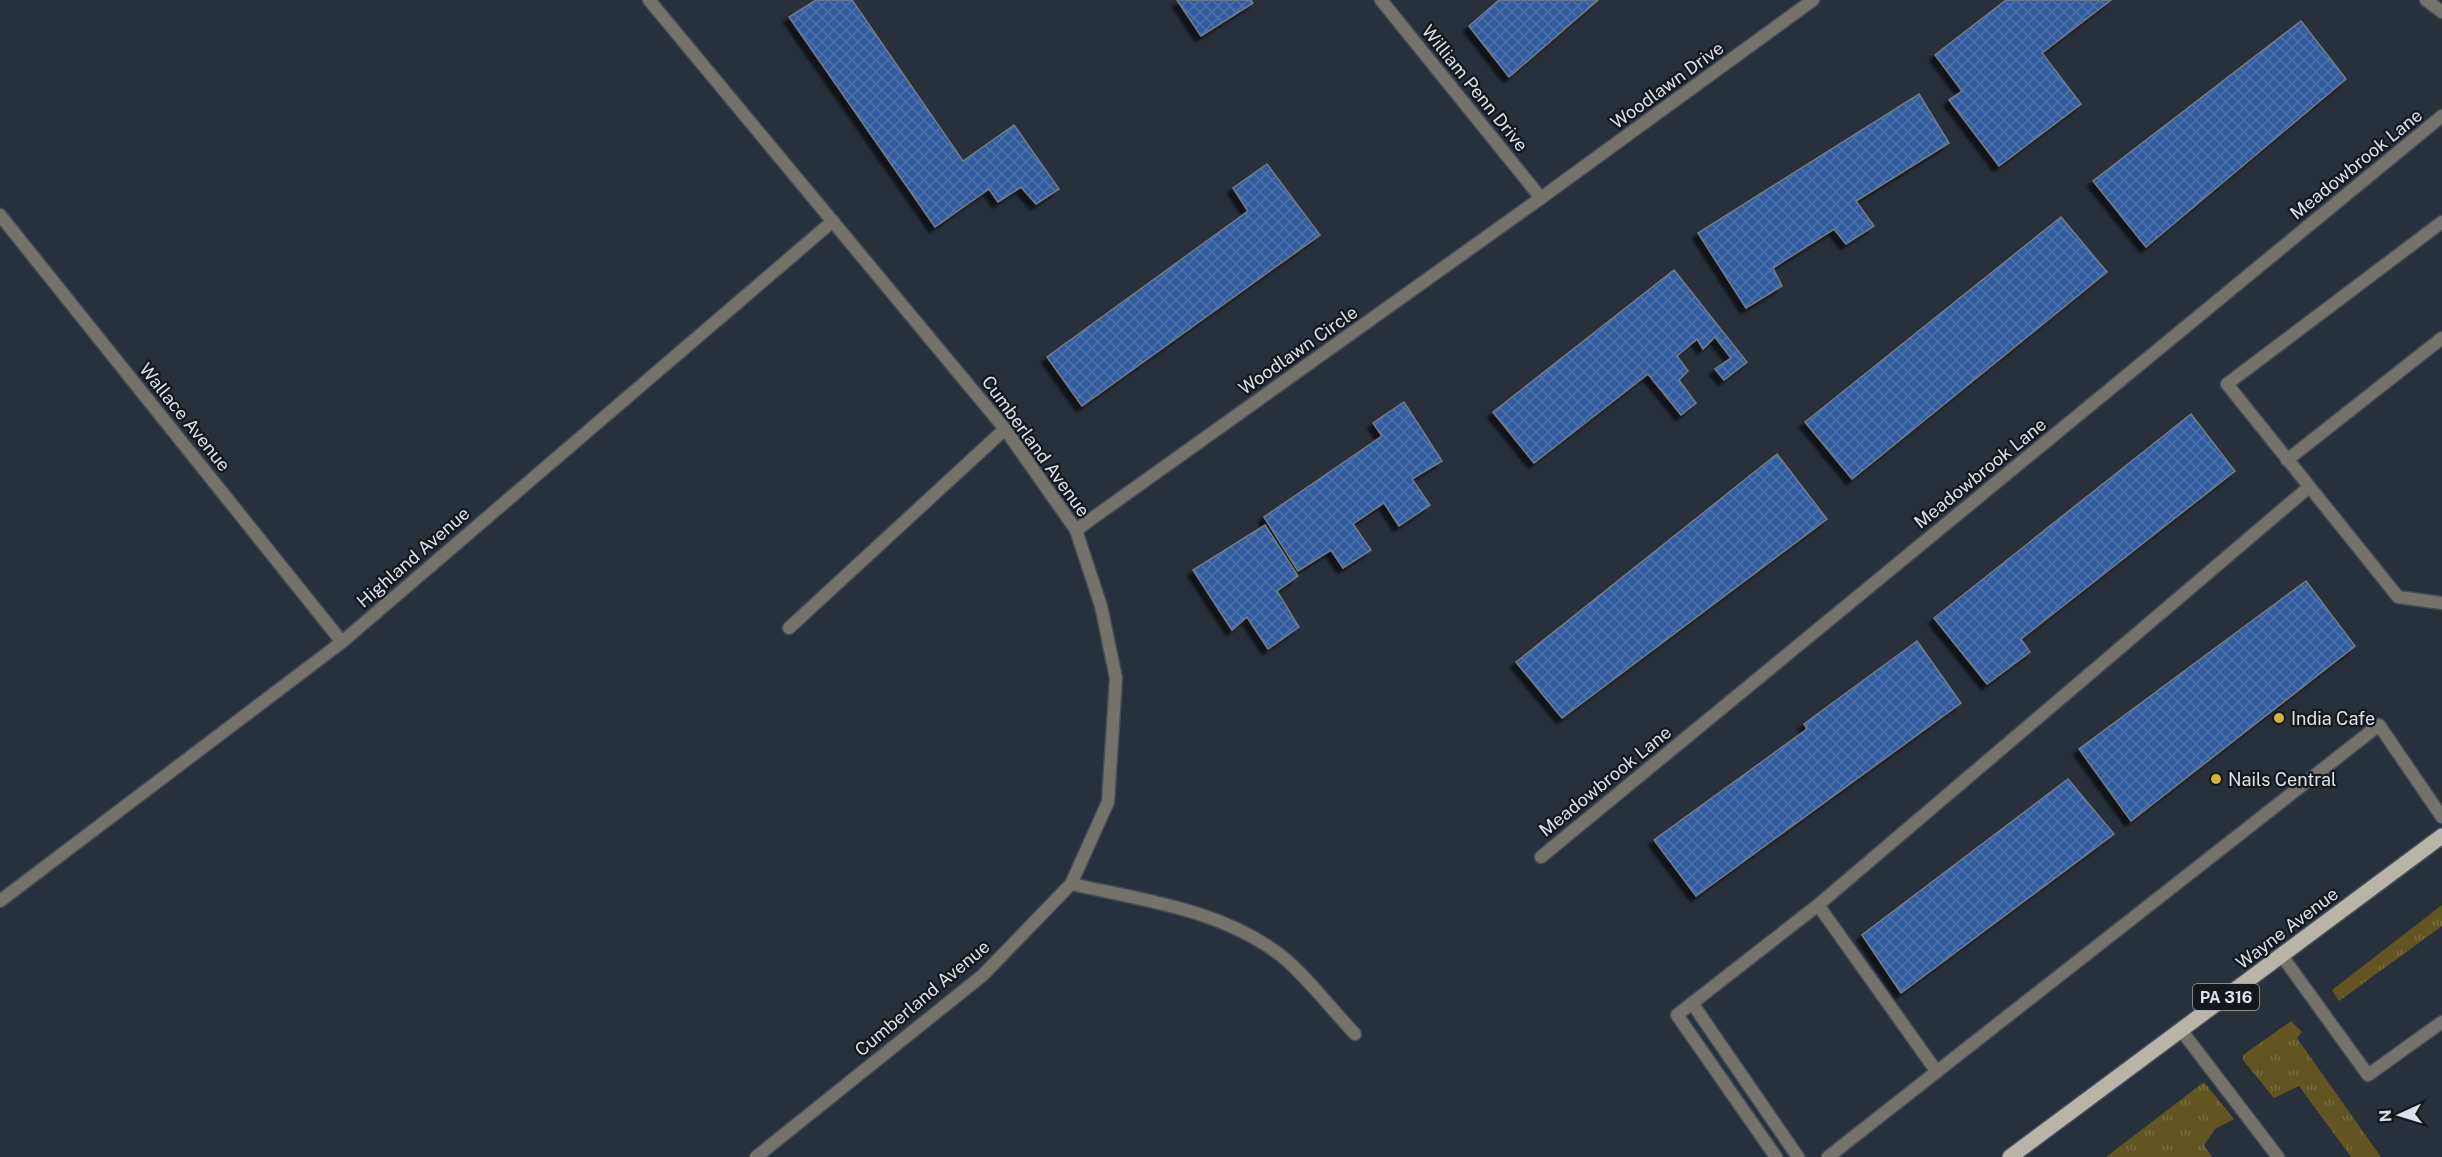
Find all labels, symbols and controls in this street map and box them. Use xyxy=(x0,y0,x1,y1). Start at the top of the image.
street label: William Penn Drive xyxy=(1418,21,1532,155)
street label: Woodlawn Drive xyxy=(1606,37,1728,133)
street label: Meadowbrook Lane xyxy=(2286,104,2426,224)
street label: Woodlawn Circle xyxy=(1235,301,1361,399)
street label: Wallace Avenue xyxy=(135,359,235,475)
street label: Cumberland Avenue xyxy=(978,371,1094,521)
street label: Meadowbrook Lane xyxy=(1910,413,2050,533)
street label: Highland Avenue xyxy=(352,502,474,612)
place label: India Cafe xyxy=(2291,708,2375,729)
marker: India Cafe xyxy=(2272,711,2286,725)
street label: Meadowbrook Lane xyxy=(1535,721,1675,841)
place label: Nails Central xyxy=(2228,769,2336,790)
marker: Nails Central xyxy=(2209,772,2223,786)
street label: Wayne Avenue xyxy=(2232,883,2342,973)
street label: Cumberland Avenue xyxy=(850,936,994,1060)
road number: PA 316 xyxy=(2193,984,2259,1010)
north arrow xyxy=(2370,1085,2430,1145)
text: N xyxy=(2376,1109,2395,1123)

